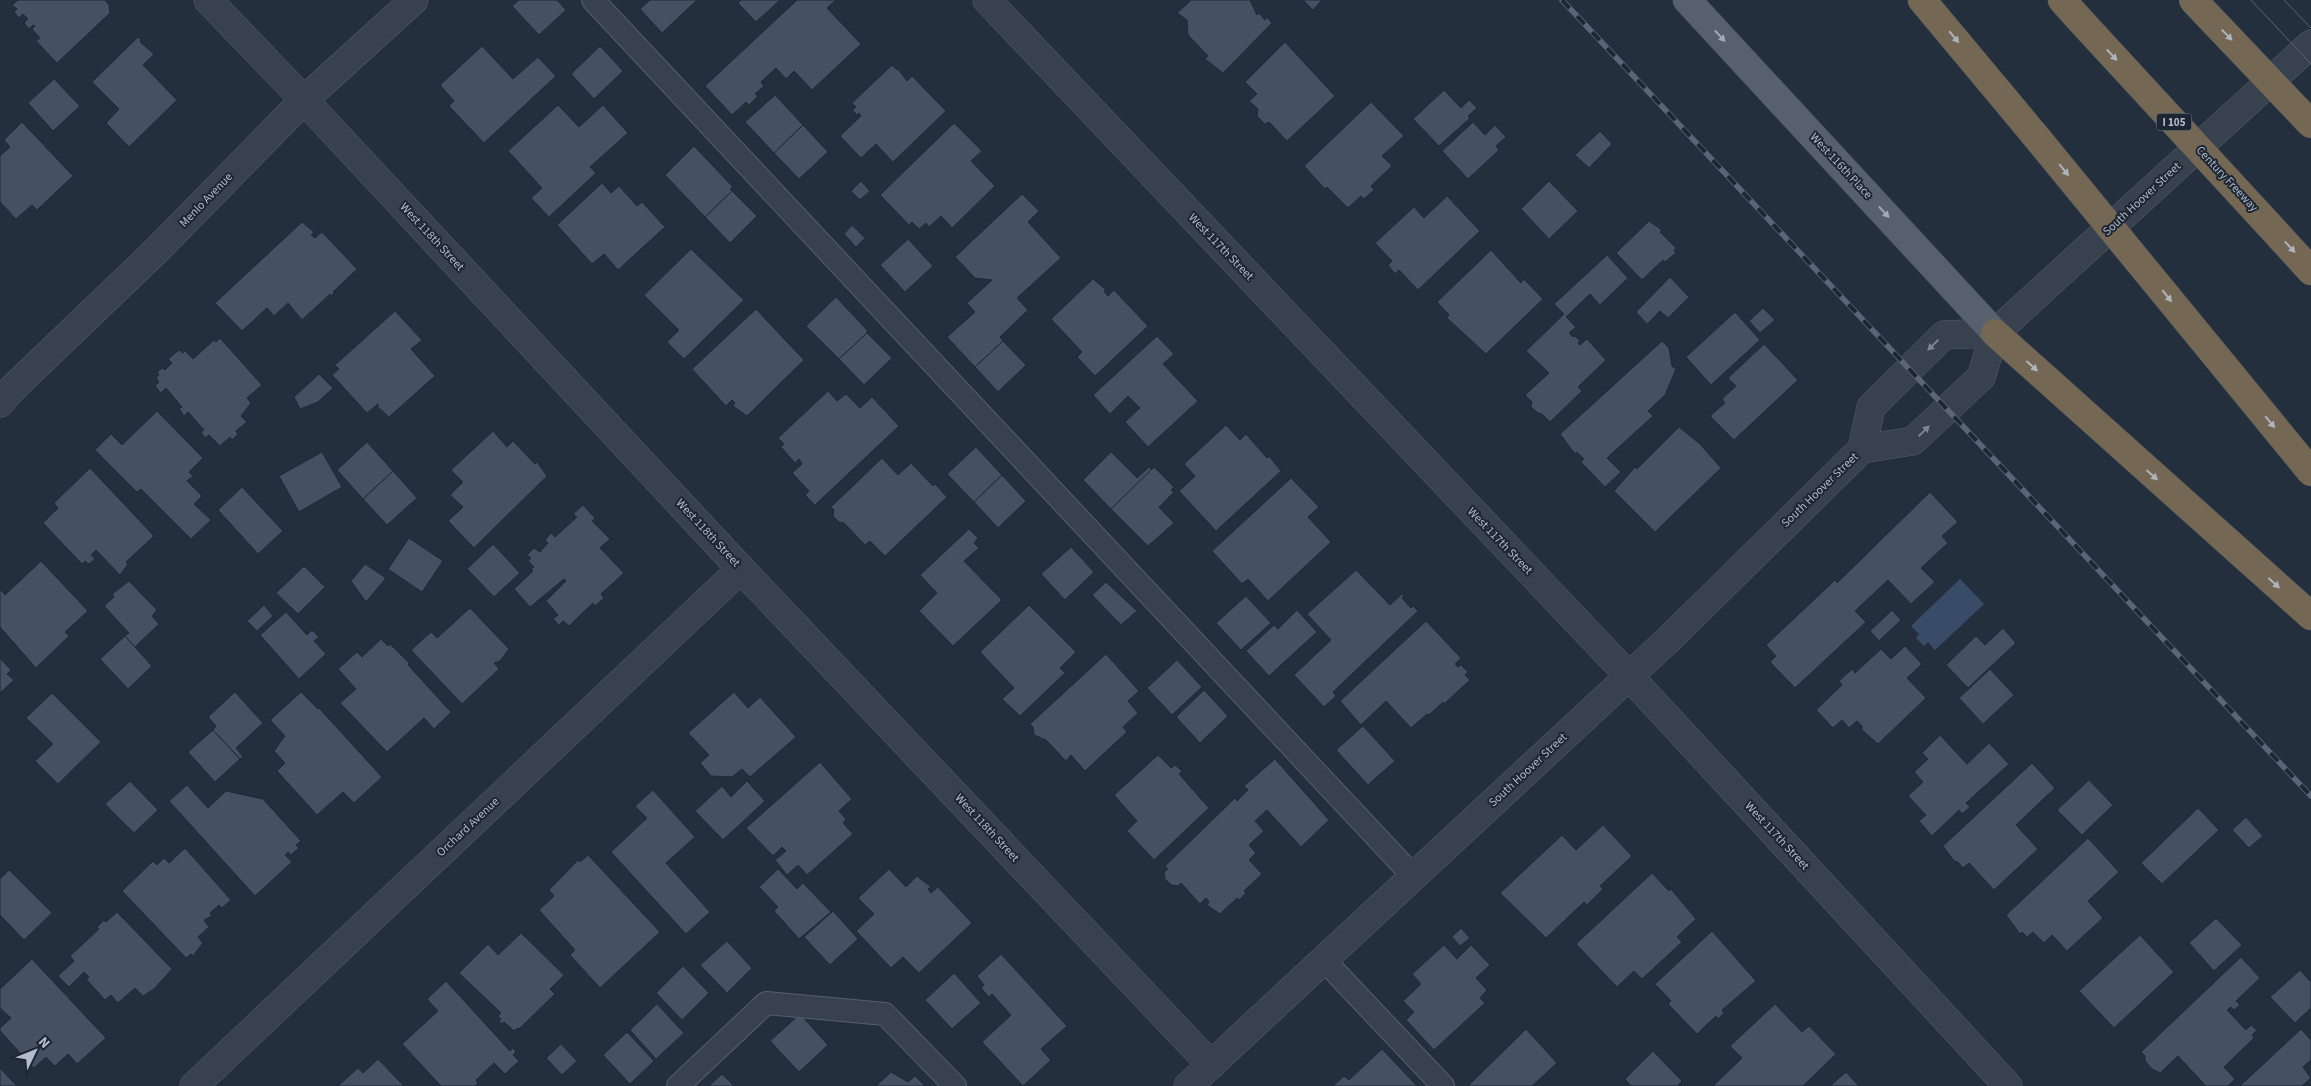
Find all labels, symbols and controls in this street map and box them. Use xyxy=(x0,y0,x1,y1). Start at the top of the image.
one-way arrow xyxy=(1714,29,1726,41)
one-way arrow xyxy=(2221,29,2233,41)
one-way arrow xyxy=(1948,31,1959,44)
one-way arrow xyxy=(2106,48,2118,60)
road number: I 105 xyxy=(2156,114,2192,130)
street label: West 116th Place xyxy=(1806,129,1876,203)
street label: Century Freeway xyxy=(2192,142,2262,216)
street label: South Hoover Street xyxy=(2099,158,2185,240)
one-way arrow xyxy=(2059,164,2070,177)
street label: Menlo Avenue xyxy=(176,169,237,231)
street label: West 118th Street xyxy=(396,199,468,275)
one-way arrow xyxy=(1878,206,1889,218)
street label: West 117th Street xyxy=(1184,210,1258,284)
one-way arrow xyxy=(2284,241,2296,253)
one-way arrow xyxy=(2162,289,2173,302)
one-way arrow xyxy=(1927,339,1939,351)
one-way arrow xyxy=(2025,360,2037,372)
one-way arrow xyxy=(2264,415,2275,428)
one-way arrow xyxy=(1917,425,1929,437)
street label: South Hoover Street xyxy=(1778,449,1862,531)
one-way arrow xyxy=(2146,469,2159,480)
street label: West 118th Street xyxy=(672,495,744,571)
street label: West 117th Street xyxy=(1463,504,1537,578)
one-way arrow xyxy=(2267,577,2279,589)
street label: South Hoover Street xyxy=(1485,729,1571,811)
street label: West 118th Street xyxy=(951,790,1023,866)
street label: Orchard Avenue xyxy=(433,793,503,861)
street label: West 117th Street xyxy=(1741,798,1813,874)
north arrow xyxy=(10,1026,60,1076)
text: N xyxy=(33,1033,54,1053)

